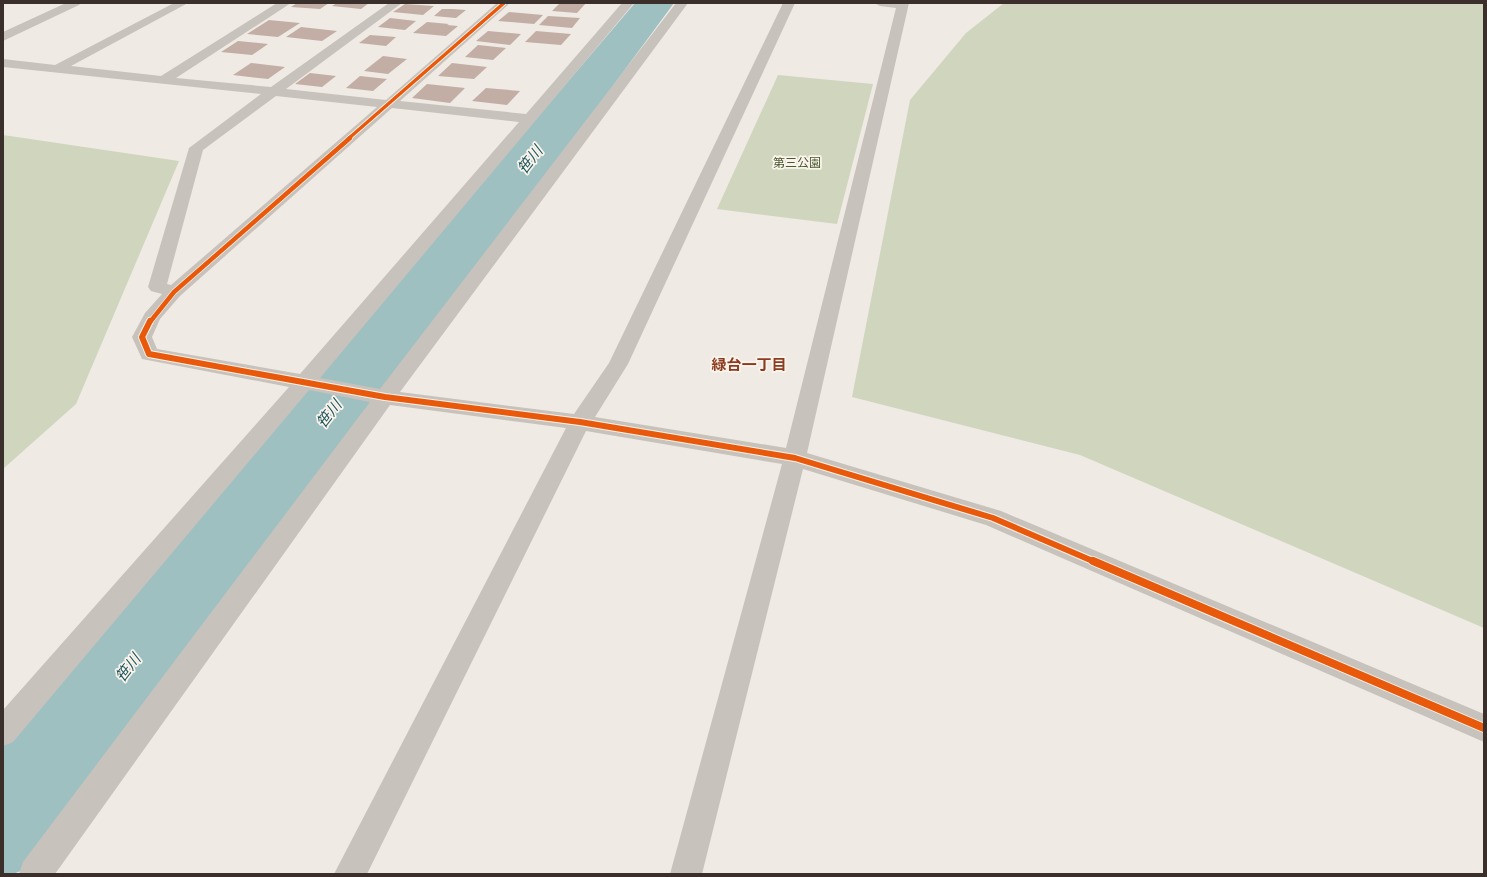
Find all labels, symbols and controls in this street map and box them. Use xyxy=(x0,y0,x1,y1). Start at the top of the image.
water label: 笹川 xyxy=(514,141,548,177)
park label: 第三公園 xyxy=(773,156,821,170)
district label: 緑台一丁目 xyxy=(711,356,787,374)
water label: 笹川 xyxy=(313,395,347,431)
water label: 笹川 xyxy=(112,649,146,685)

